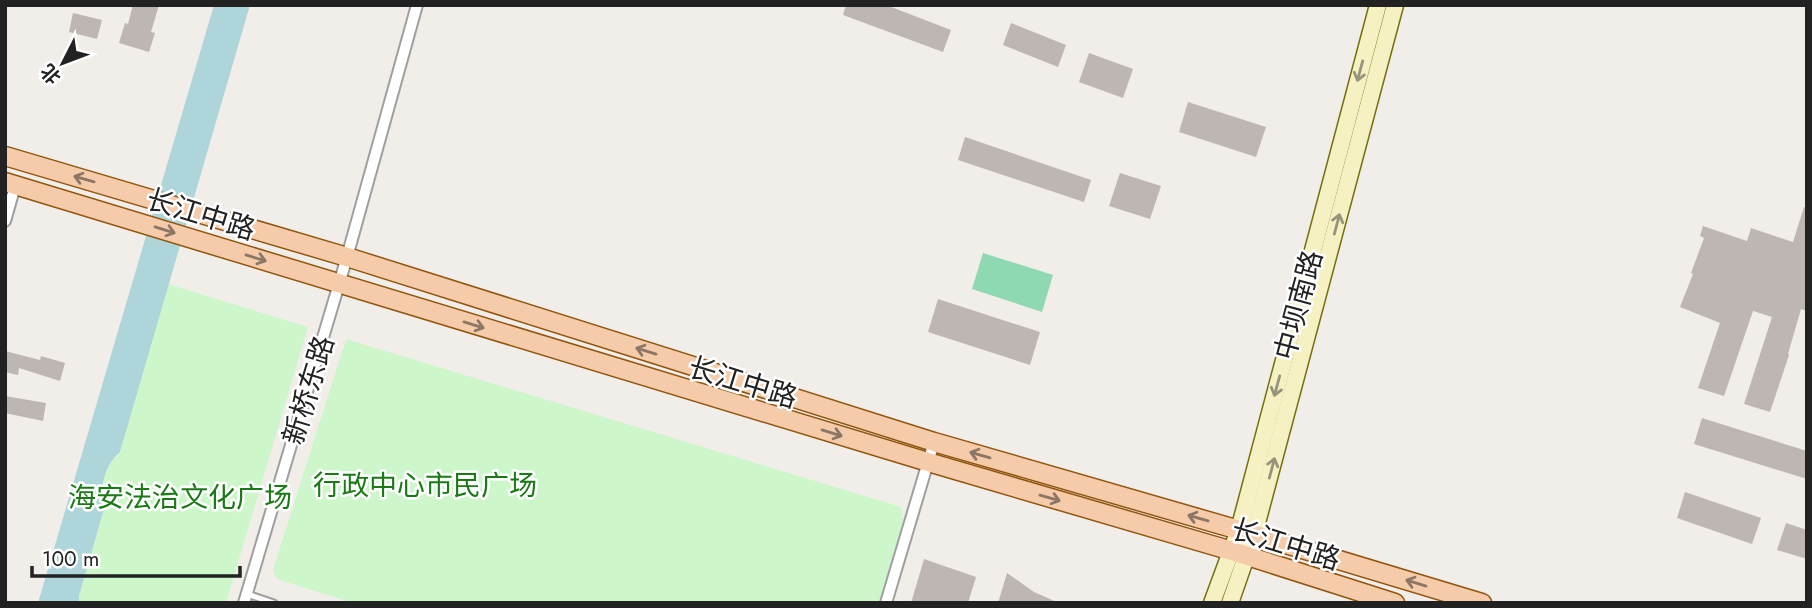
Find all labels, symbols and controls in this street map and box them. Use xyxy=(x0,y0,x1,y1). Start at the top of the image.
north arrow xyxy=(28,28,98,98)
text: 北 xyxy=(34,58,67,90)
one-way arrow xyxy=(1353,60,1366,82)
one-way arrow xyxy=(73,172,95,185)
street label: 长江中路 xyxy=(141,178,260,250)
one-way arrow xyxy=(1331,213,1344,235)
one-way arrow xyxy=(153,225,175,238)
street label: 中坝南路 xyxy=(1264,246,1333,365)
one-way arrow xyxy=(245,253,267,266)
one-way arrow xyxy=(462,319,484,332)
street label: 新桥东路 xyxy=(272,331,344,450)
one-way arrow xyxy=(635,344,657,356)
street label: 长江中路 xyxy=(683,346,802,418)
one-way arrow xyxy=(1270,374,1283,397)
one-way arrow xyxy=(821,428,843,441)
one-way arrow xyxy=(969,447,991,460)
one-way arrow xyxy=(1266,457,1279,479)
park label: 行政中心市民广场 xyxy=(313,465,537,506)
park label: 海安法治文化广场 xyxy=(68,477,292,518)
one-way arrow xyxy=(1038,492,1061,505)
street label: 长江中路 xyxy=(1226,508,1345,580)
one-way arrow xyxy=(1188,510,1210,523)
scale bar xyxy=(32,534,240,578)
text: 100 m xyxy=(42,544,99,574)
one-way arrow xyxy=(1406,576,1428,589)

